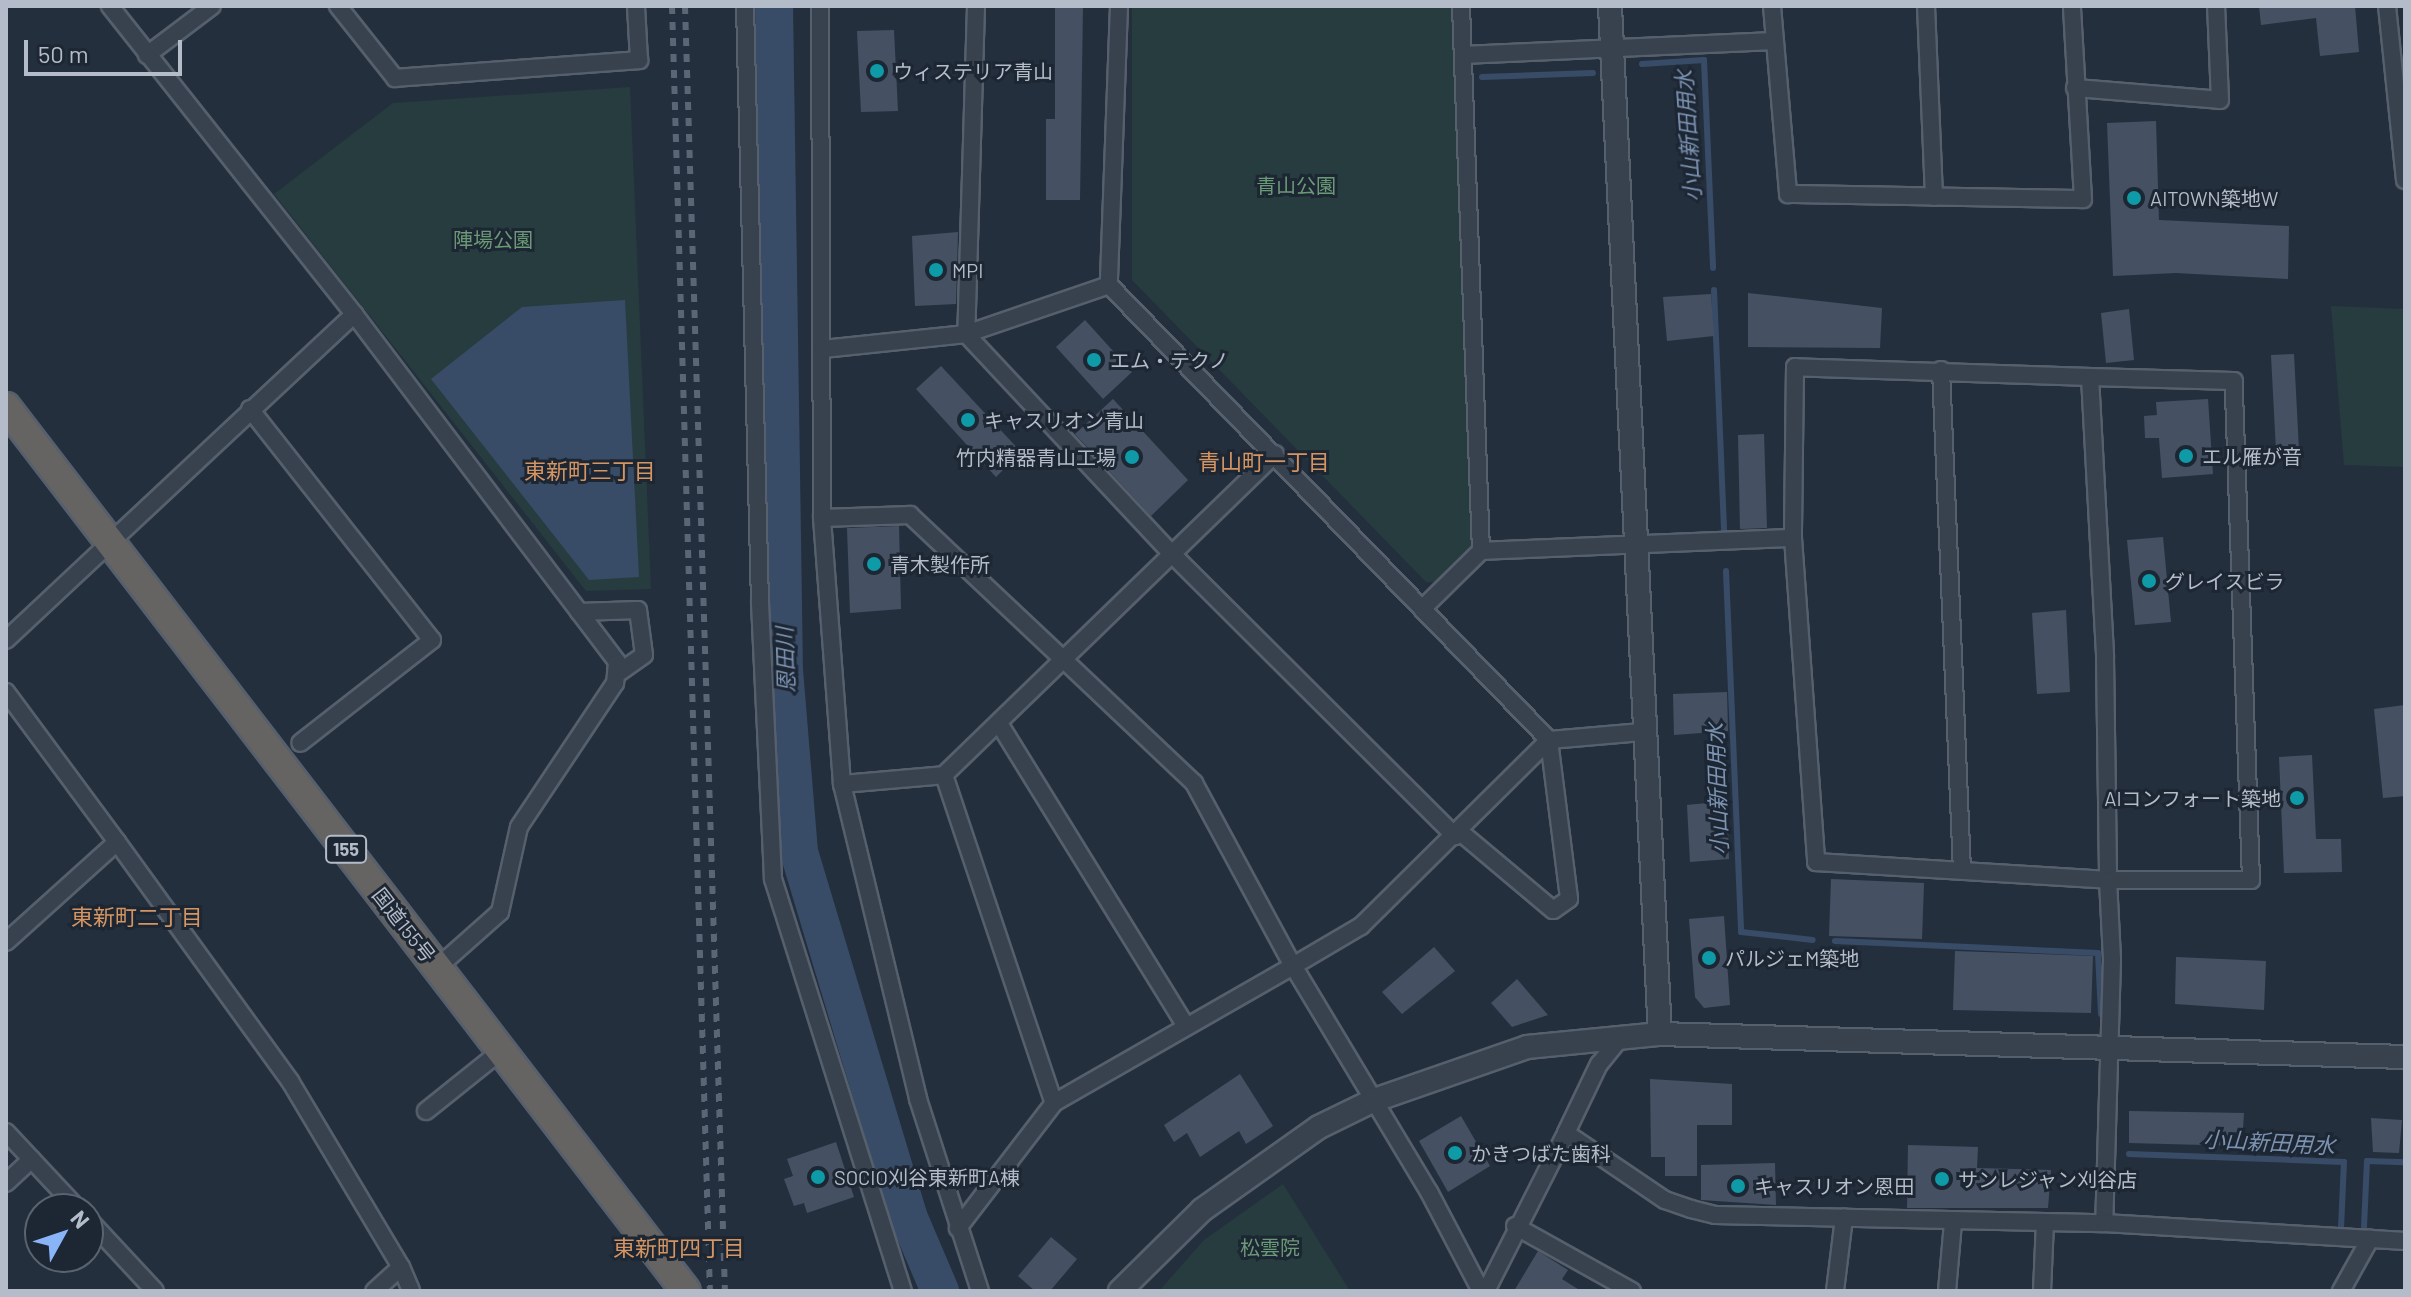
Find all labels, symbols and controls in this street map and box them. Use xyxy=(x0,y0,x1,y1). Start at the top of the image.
scale bar xyxy=(28,24,186,74)
text: 50 m xyxy=(38,39,89,68)
place label: ウィステリア青山 xyxy=(893,59,1053,83)
marker: ウィステリア青山 xyxy=(868,62,886,80)
water label: 小山新田用水 xyxy=(1670,69,1706,203)
park label: 青山公園 xyxy=(1256,173,1336,197)
place label: AITOWN築地W xyxy=(2150,186,2278,210)
marker: AITOWN築地W xyxy=(2125,189,2143,207)
park label: 陣場公園 xyxy=(453,227,533,251)
place label: MPI xyxy=(952,258,983,282)
marker: MPI xyxy=(927,261,945,279)
place label: エム・テクノ xyxy=(1110,348,1230,372)
marker: エム・テクノ xyxy=(1085,351,1103,369)
place label: キャスリオン青山 xyxy=(984,408,1144,432)
marker: キャスリオン青山 xyxy=(959,411,977,429)
place label: エル雁が音 xyxy=(2202,444,2302,468)
place label: 竹内精器青山工場 xyxy=(956,445,1116,469)
marker: エル雁が音 xyxy=(2177,447,2195,465)
marker: 竹内精器青山工場 xyxy=(1123,448,1141,466)
district label: 青山町一丁目 xyxy=(1198,449,1330,475)
district label: 東新町三丁目 xyxy=(524,458,656,484)
place label: 青木製作所 xyxy=(890,552,990,576)
marker: 青木製作所 xyxy=(865,555,883,573)
place label: グレイスビラ xyxy=(2165,569,2285,593)
marker: グレイスビラ xyxy=(2140,572,2158,590)
water label: 恩田川 xyxy=(771,627,799,693)
water label: 小山新田用水 xyxy=(1702,723,1732,855)
place label: AIコンフォート築地 xyxy=(2104,786,2281,810)
marker: AIコンフォート築地 xyxy=(2288,789,2306,807)
road number: 155 xyxy=(324,835,368,863)
street label: 国道155号 xyxy=(368,883,440,967)
district label: 東新町二丁目 xyxy=(71,904,203,930)
place label: パルジェM築地 xyxy=(1725,946,1859,970)
marker: パルジェM築地 xyxy=(1700,949,1718,967)
water label: 小山新田用水 xyxy=(2202,1125,2336,1159)
place label: かきつばた歯科 xyxy=(1471,1141,1611,1165)
marker: かきつばた歯科 xyxy=(1446,1144,1464,1162)
place label: SOCIO刈谷東新町A棟 xyxy=(834,1165,1020,1189)
place label: サンレジャン刈谷店 xyxy=(1958,1167,2138,1191)
marker: SOCIO刈谷東新町A棟 xyxy=(809,1168,827,1186)
marker: サンレジャン刈谷店 xyxy=(1933,1170,1951,1188)
place label: キャスリオン恩田 xyxy=(1754,1174,1914,1198)
marker: キャスリオン恩田 xyxy=(1729,1177,1747,1195)
north arrow xyxy=(24,1193,104,1273)
text: N xyxy=(66,1205,96,1233)
district label: 東新町四丁目 xyxy=(613,1235,745,1261)
park label: 松雲院 xyxy=(1240,1235,1300,1259)

